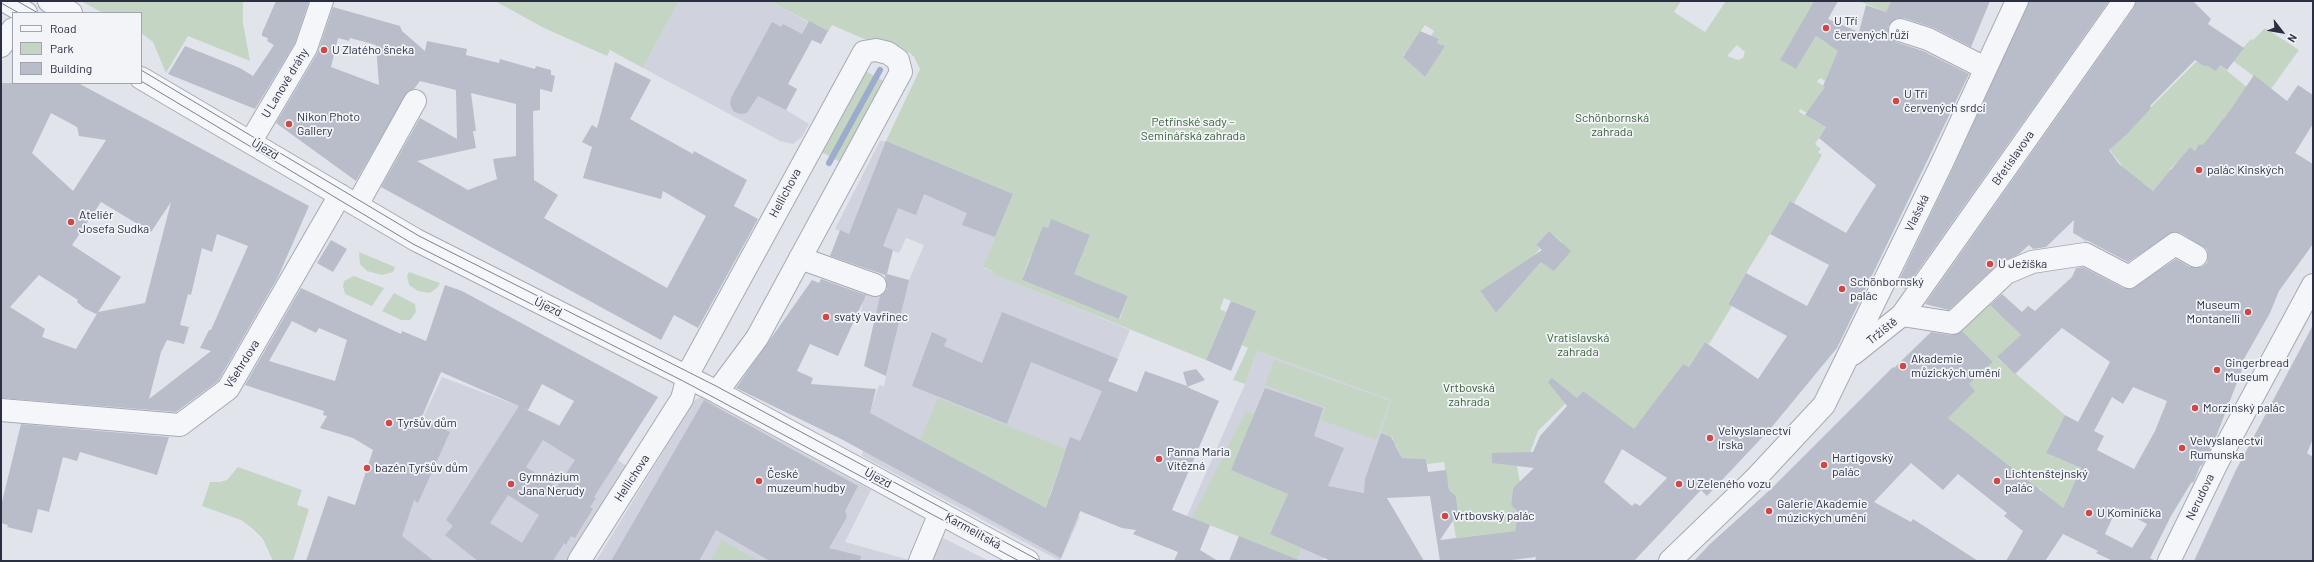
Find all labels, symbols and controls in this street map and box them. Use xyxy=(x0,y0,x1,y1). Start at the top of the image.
legend xyxy=(12,12,142,84)
north arrow xyxy=(2262,12,2302,52)
place label: U Tří červených růží xyxy=(1834,14,1909,42)
text: Road xyxy=(50,21,77,35)
marker: U Tří červených růží xyxy=(1821,23,1831,33)
text: N xyxy=(2285,32,2300,45)
text: Park xyxy=(50,41,74,55)
place label: U Zlatého šneka xyxy=(332,43,414,57)
street label: U Lanové dráhy xyxy=(258,45,312,121)
marker: U Zlatého šneka xyxy=(319,45,329,55)
text: Building xyxy=(50,61,92,75)
place label: U Tří červených srdcí xyxy=(1904,87,1985,115)
marker: U Tří červených srdcí xyxy=(1891,96,1901,106)
place label: Nikon Photo Gallery xyxy=(297,110,360,138)
park label: Schönbornská zahrada xyxy=(1575,111,1649,139)
park label: Petřínské sady – Seminářská zahrada xyxy=(1141,115,1245,143)
marker: Nikon Photo Gallery xyxy=(284,119,294,129)
street label: Břetislavova xyxy=(1989,128,2037,188)
street label: Újezd xyxy=(249,135,281,163)
place label: palác Kinských xyxy=(2207,163,2284,177)
marker: palác Kinských xyxy=(2194,165,2204,175)
street label: Hellichova xyxy=(766,166,804,220)
street label: Vlašská xyxy=(1902,192,1932,234)
place label: Ateliér Josefa Sudka xyxy=(79,208,149,236)
marker: Ateliér Josefa Sudka xyxy=(66,217,76,227)
place label: U Ježíška xyxy=(1998,257,2047,271)
marker: U Ježíška xyxy=(1985,259,1995,269)
place label: Schönbornský palác xyxy=(1850,275,1924,303)
marker: Schönbornský palác xyxy=(1837,284,1847,294)
street label: Újezd xyxy=(532,294,564,320)
place label: Museum Montanelli xyxy=(2187,298,2240,326)
marker: Museum Montanelli xyxy=(2243,307,2253,317)
place label: svatý Vavřinec xyxy=(834,310,908,324)
marker: svatý Vavřinec xyxy=(821,312,831,322)
street label: Tržiště xyxy=(1864,314,1900,348)
park label: Vratislavská zahrada xyxy=(1547,331,1609,359)
street label: Všehrdova xyxy=(221,337,263,391)
place label: Akademie můzických umění xyxy=(1911,352,2000,380)
place label: Gingerbread Museum xyxy=(2225,356,2289,384)
marker: Akademie můzických umění xyxy=(1898,361,1908,371)
marker: Gingerbread Museum xyxy=(2212,365,2222,375)
park label: Vrtbovská zahrada xyxy=(1443,381,1495,409)
place label: Morzinský palác xyxy=(2203,401,2285,415)
marker: Morzinský palác xyxy=(2190,403,2200,413)
place label: Tyršův dům xyxy=(397,416,457,430)
marker: Tyršův dům xyxy=(384,418,394,428)
place label: Velvyslanectví Irska xyxy=(1718,424,1791,452)
marker: Velvyslanectví Irska xyxy=(1705,433,1715,443)
place label: Velvyslanectví Rumunska xyxy=(2190,434,2263,462)
marker: Velvyslanectví Rumunska xyxy=(2177,443,2187,453)
place label: Panna Maria Vítězná xyxy=(1167,445,1230,473)
place label: Hartigovský palác xyxy=(1832,451,1893,479)
street label: Hellichova xyxy=(611,452,653,504)
marker: Panna Maria Vítězná xyxy=(1154,454,1164,464)
marker: Hartigovský palác xyxy=(1819,460,1829,470)
place label: bazén Tyršův dům xyxy=(375,461,468,475)
marker: bazén Tyršův dům xyxy=(362,463,372,473)
street label: Újezd xyxy=(862,465,894,491)
place label: České muzeum hudby xyxy=(767,467,845,495)
place label: Lichtenštejnský palác xyxy=(2005,467,2088,495)
place label: Gymnázium Jana Nerudy xyxy=(519,470,584,498)
street label: Nerudova xyxy=(2183,471,2217,523)
marker: České muzeum hudby xyxy=(754,476,764,486)
marker: Lichtenštejnský palác xyxy=(1992,476,2002,486)
place label: U Zeleného vozu xyxy=(1687,477,1771,491)
marker: Gymnázium Jana Nerudy xyxy=(506,479,516,489)
marker: U Zeleného vozu xyxy=(1674,479,1684,489)
place label: Galerie Akademie múzických umění xyxy=(1777,497,1867,525)
marker: Galerie Akademie múzických umění xyxy=(1764,506,1774,516)
place label: U Kominíčka xyxy=(2097,506,2161,520)
marker: U Kominíčka xyxy=(2084,508,2094,518)
place label: Vrtbovský palác xyxy=(1453,509,1534,523)
street label: Karmelitská xyxy=(942,510,1004,552)
marker: Vrtbovský palác xyxy=(1440,511,1450,521)

